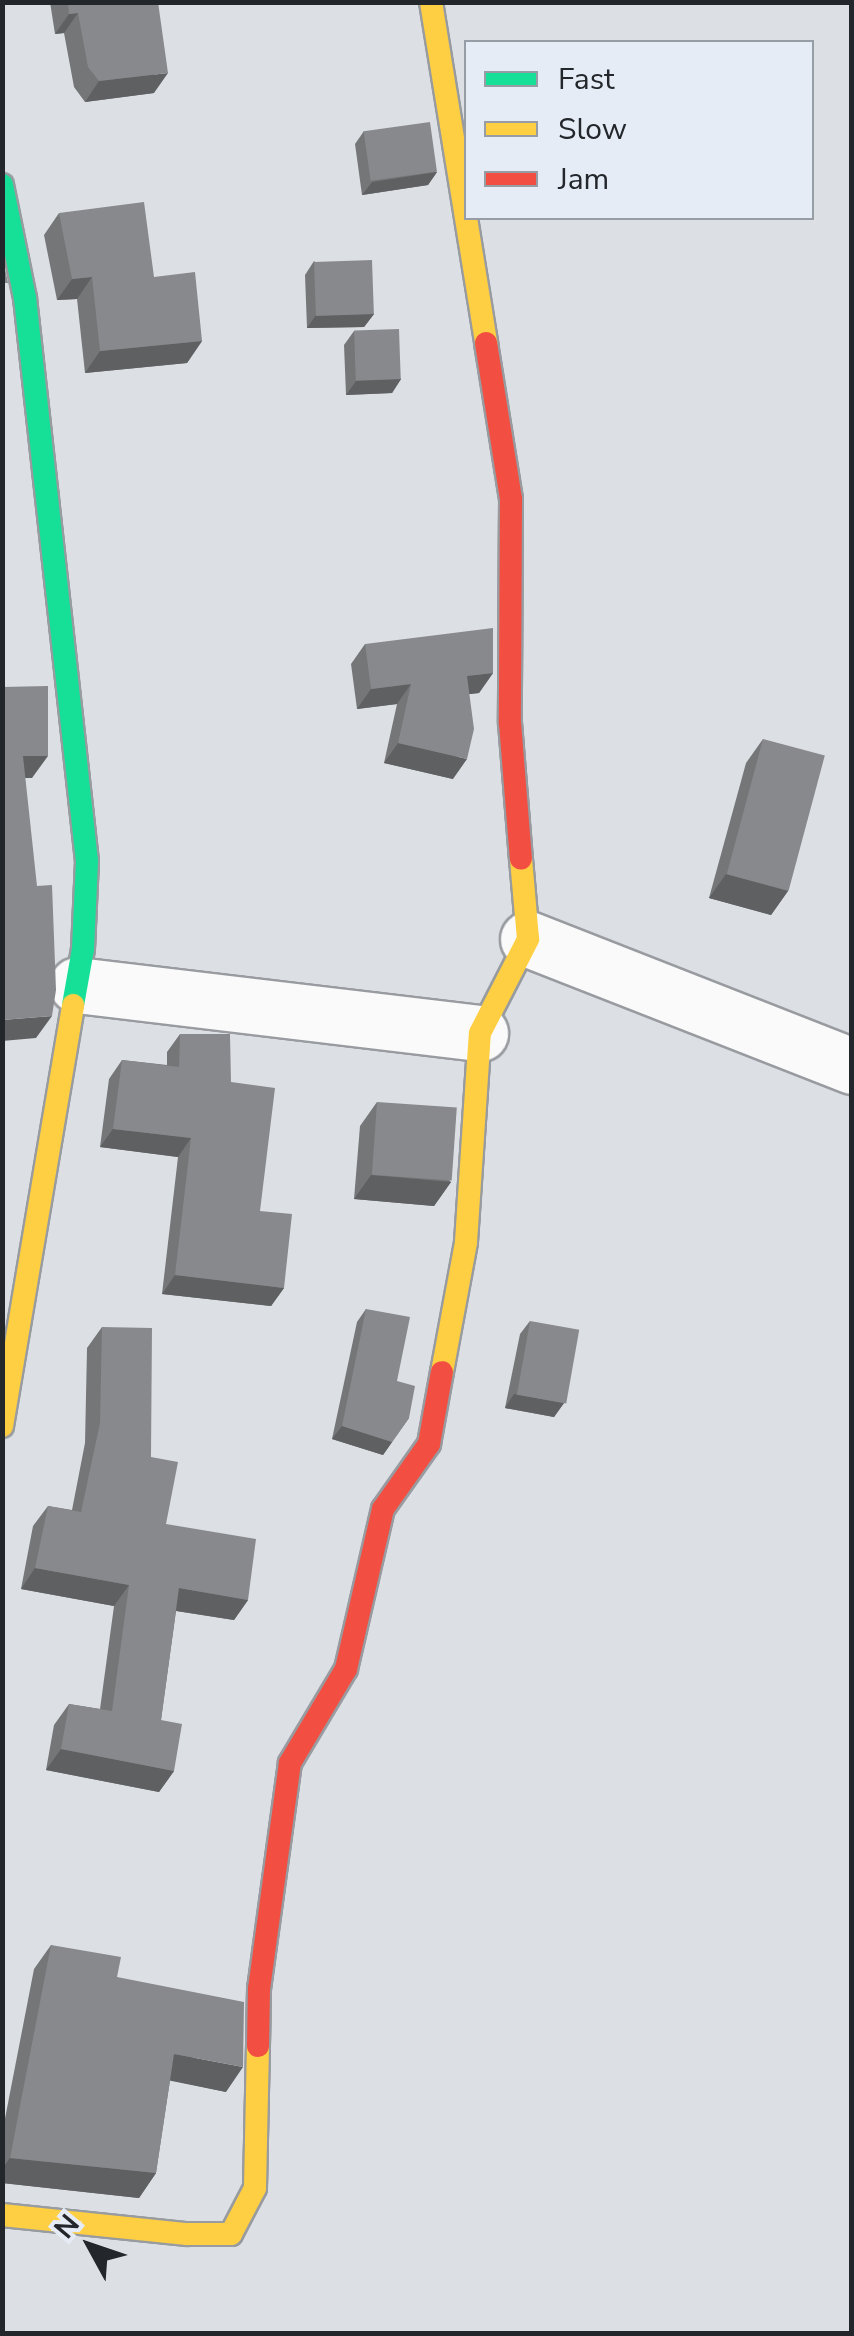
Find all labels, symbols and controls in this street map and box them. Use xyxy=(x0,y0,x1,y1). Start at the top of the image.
legend xyxy=(464,40,814,220)
text: Fast xyxy=(558,59,615,100)
text: Slow xyxy=(558,109,627,150)
text: Jam xyxy=(558,159,609,200)
north arrow xyxy=(40,2196,140,2296)
text: N xyxy=(46,2206,88,2247)

